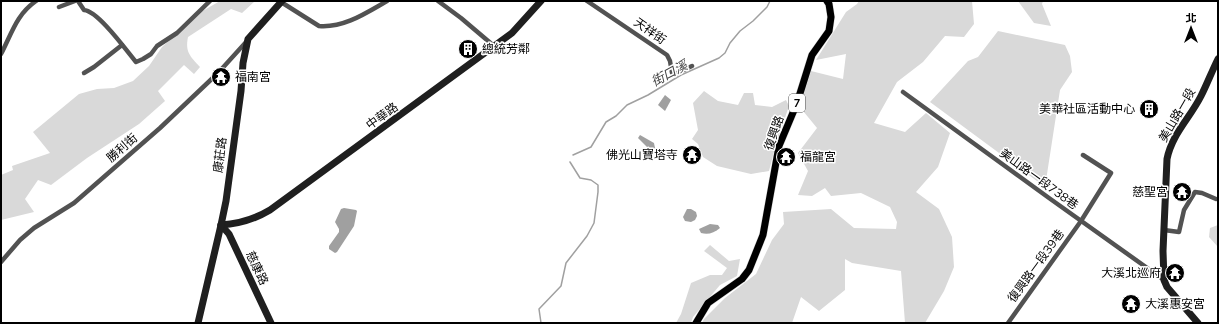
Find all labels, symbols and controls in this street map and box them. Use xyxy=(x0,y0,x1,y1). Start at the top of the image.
north arrow xyxy=(1171,8,1211,48)
text: 北 xyxy=(1186,11,1197,25)
street label: 天祥街 xyxy=(631,14,669,47)
building icon: 總統芳鄰 xyxy=(457,38,479,60)
place label: 總統芳鄰 xyxy=(482,41,530,56)
water label: 街口溪 xyxy=(648,56,692,89)
temple icon: 福南宮 xyxy=(210,66,232,88)
place label: 福南宮 xyxy=(235,69,271,84)
street label: 美山路一段 xyxy=(1155,85,1198,144)
road number: 7 xyxy=(789,94,805,112)
building icon: 美華社區活動中心 xyxy=(1138,98,1160,120)
street label: 中華路 xyxy=(363,99,401,132)
place label: 美華社區活動中心 xyxy=(1039,101,1135,116)
street label: 復興路 xyxy=(761,113,786,152)
street label: 勝利街 xyxy=(103,130,140,165)
street label: 康莊路 xyxy=(210,136,229,174)
temple icon: 佛光山寶塔寺 xyxy=(681,144,703,166)
street label: 美山路一段738巷 xyxy=(997,145,1082,212)
temple icon: 福龍宮 xyxy=(775,146,797,168)
place label: 佛光山寶塔寺 xyxy=(606,147,678,162)
place label: 福龍宮 xyxy=(800,149,836,164)
temple icon: 慈聖宮 xyxy=(1171,181,1193,203)
place label: 慈聖宮 xyxy=(1132,184,1168,199)
street label: 復興路一段39巷 xyxy=(1004,226,1067,305)
street label: 慈康路 xyxy=(243,248,272,287)
temple icon: 大溪北巡府 xyxy=(1164,262,1186,284)
place label: 大溪北巡府 xyxy=(1101,265,1161,280)
temple icon: 大溪惠安宮 xyxy=(1120,293,1142,315)
place label: 大溪惠安宮 xyxy=(1145,296,1205,311)

